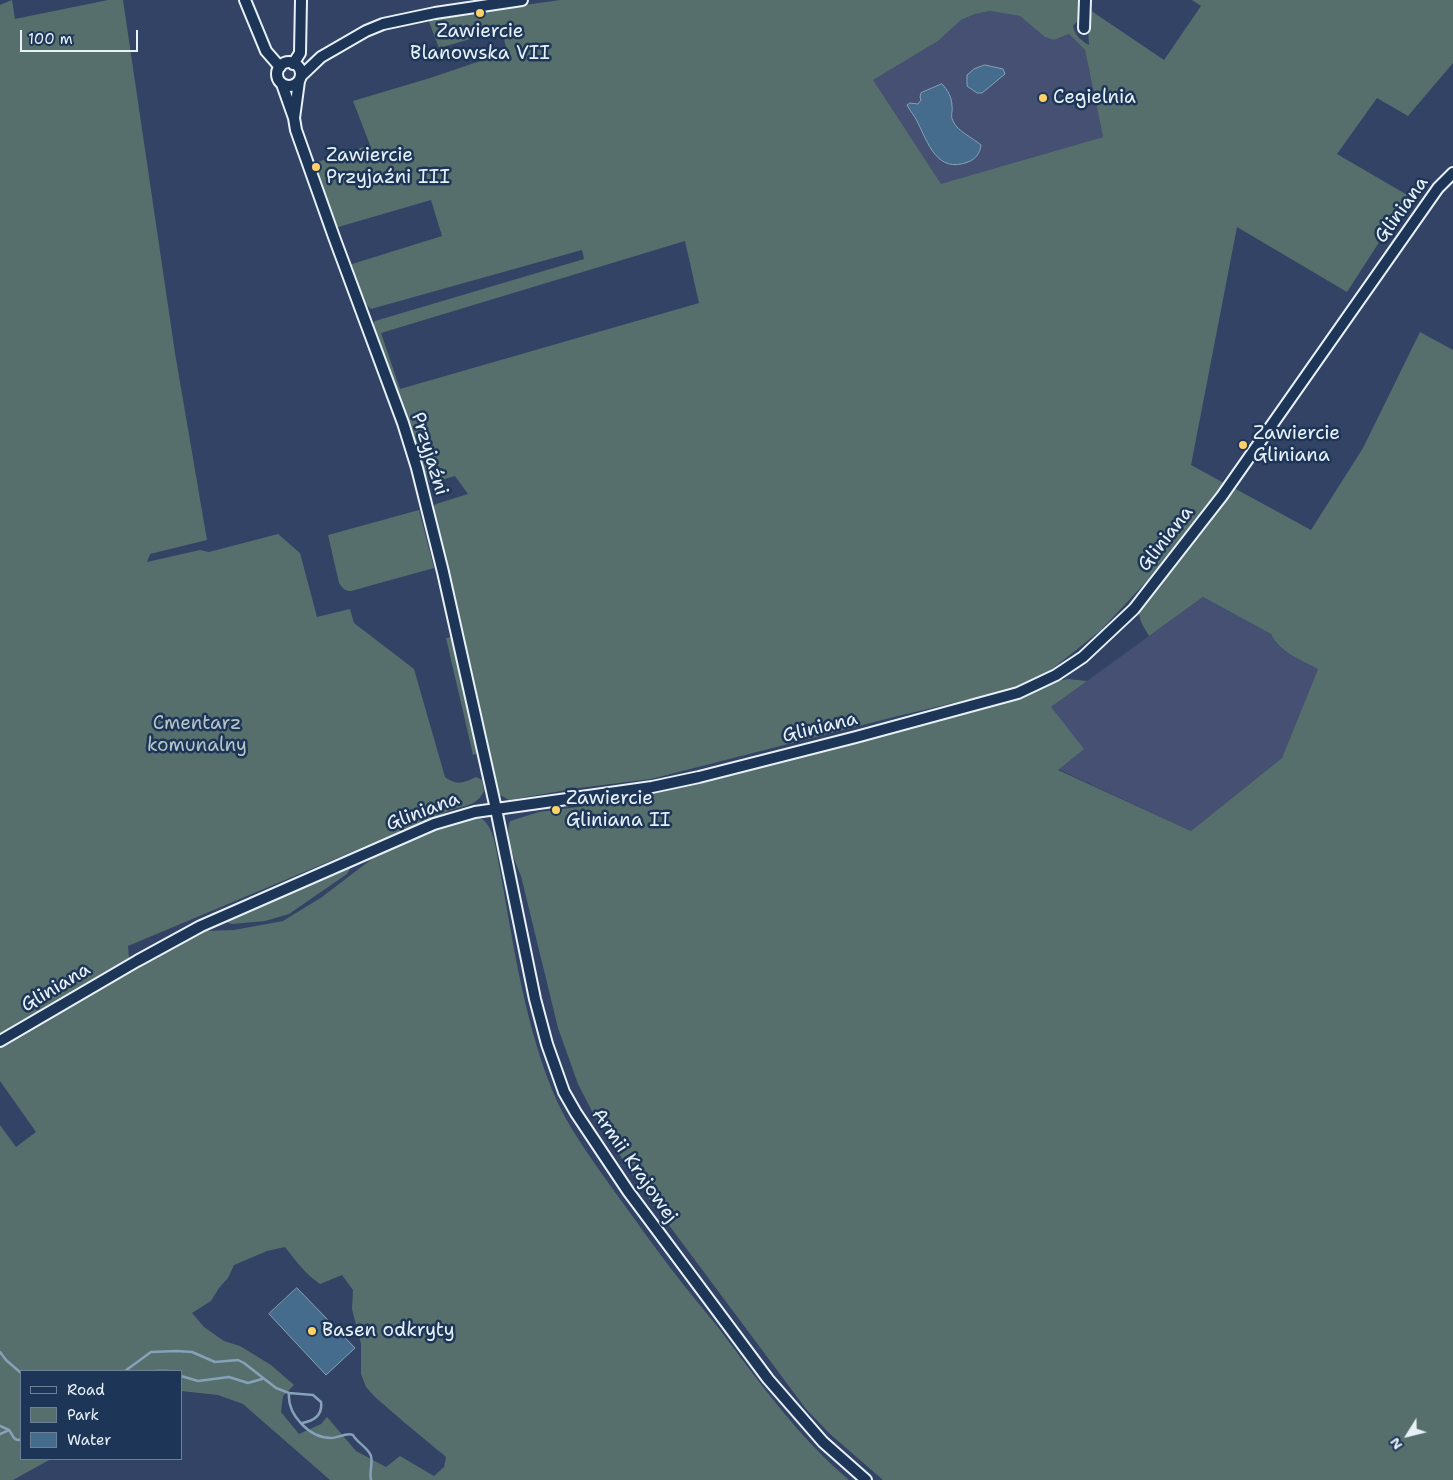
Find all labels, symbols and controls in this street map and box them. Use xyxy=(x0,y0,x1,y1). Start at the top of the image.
marker: Zawiercie Blanowska VII xyxy=(474,7,486,19)
scale bar xyxy=(22,20,140,52)
place label: Zawiercie Blanowska VII xyxy=(410,21,550,65)
text: 100 m xyxy=(28,29,73,49)
place label: Cegielnia xyxy=(1053,87,1136,109)
marker: Cegielnia xyxy=(1037,92,1049,104)
place label: Zawiercie Przyjaźni III xyxy=(326,145,450,189)
marker: Zawiercie Przyjaźni III xyxy=(310,161,322,173)
street label: Gliniana xyxy=(1370,172,1434,248)
street label: Przyjaźni xyxy=(406,410,452,498)
place label: Zawiercie Gliniana xyxy=(1253,423,1340,467)
marker: Zawiercie Gliniana xyxy=(1237,439,1249,451)
street label: Gliniana xyxy=(1133,502,1199,576)
street label: Gliniana xyxy=(780,708,860,748)
park label: Cmentarz komunalny xyxy=(147,713,247,757)
street label: Gliniana xyxy=(383,788,463,836)
place label: Zawiercie Gliniana II xyxy=(566,788,670,832)
marker: Zawiercie Gliniana II xyxy=(550,804,562,816)
street label: Gliniana xyxy=(17,958,95,1018)
street label: Armii Krajowej xyxy=(586,1104,682,1228)
place label: Basen odkryty xyxy=(322,1320,455,1342)
marker: Basen odkryty xyxy=(306,1325,318,1337)
legend xyxy=(20,1370,182,1460)
text: Road xyxy=(67,1380,105,1400)
text: Park xyxy=(67,1405,99,1425)
north arrow xyxy=(1383,1410,1433,1460)
text: Water xyxy=(67,1430,111,1450)
text: N xyxy=(1385,1434,1406,1454)

